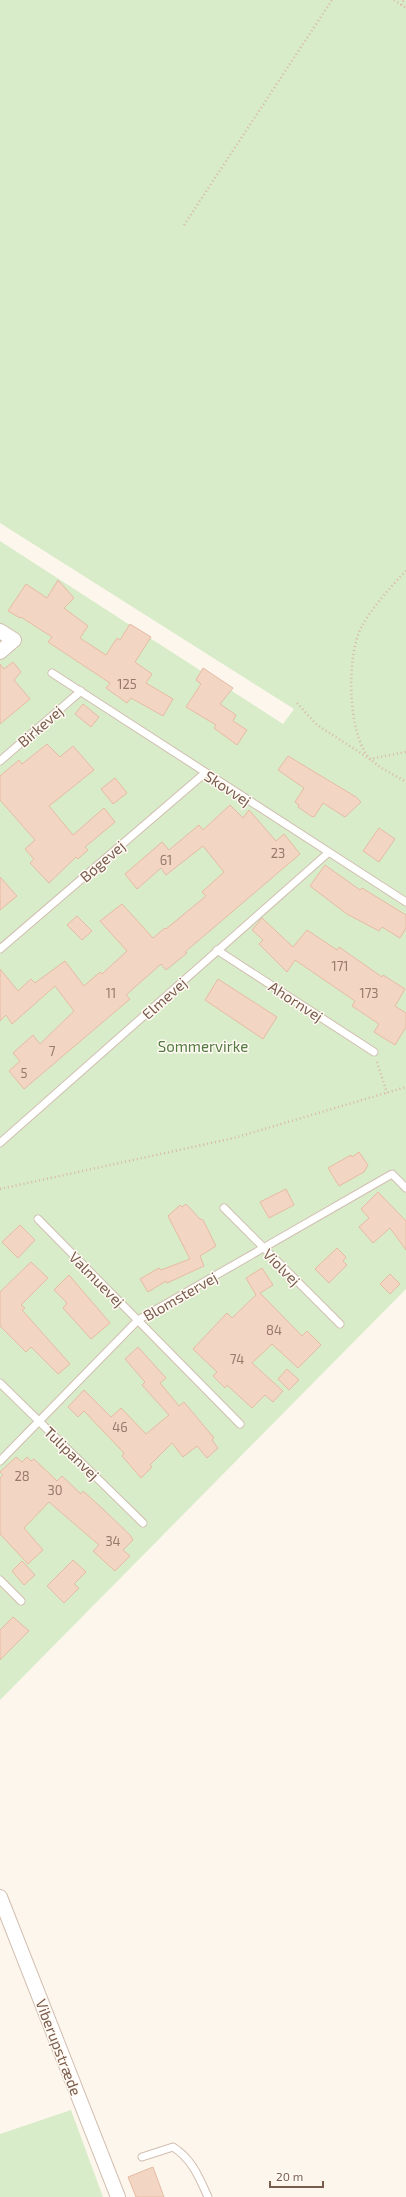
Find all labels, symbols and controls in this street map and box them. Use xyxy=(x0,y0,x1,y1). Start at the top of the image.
house number: 125 xyxy=(117,676,137,692)
street label: Birkevej xyxy=(14,701,67,751)
street label: Skovvej xyxy=(201,766,255,811)
street label: Bøgevej xyxy=(76,837,129,886)
house number: 23 xyxy=(271,845,285,861)
house number: 61 xyxy=(160,852,172,868)
house number: 171 xyxy=(331,958,349,974)
street label: Elmevej xyxy=(138,973,191,1023)
street label: Ahornvej xyxy=(265,977,326,1026)
house number: 11 xyxy=(106,985,116,1001)
house number: 173 xyxy=(359,985,379,1001)
park label: Sommervirke xyxy=(158,1037,248,1055)
house number: 7 xyxy=(49,1043,56,1059)
house number: 5 xyxy=(21,1065,28,1081)
street label: Violvej xyxy=(259,1245,304,1290)
street label: Valmuevej xyxy=(65,1248,128,1311)
street label: Blomstervej xyxy=(140,1268,221,1325)
house number: 84 xyxy=(266,1322,282,1338)
house number: 74 xyxy=(230,1351,244,1367)
house number: 46 xyxy=(112,1419,128,1435)
street label: Tulipanvej xyxy=(40,1422,103,1484)
house number: 28 xyxy=(14,1468,30,1484)
house number: 30 xyxy=(47,1482,63,1498)
house number: 34 xyxy=(105,1533,121,1549)
street label: Viberupstræde xyxy=(32,1996,86,2098)
scale bar xyxy=(270,2163,323,2189)
text: 20 m xyxy=(276,2169,303,2183)

